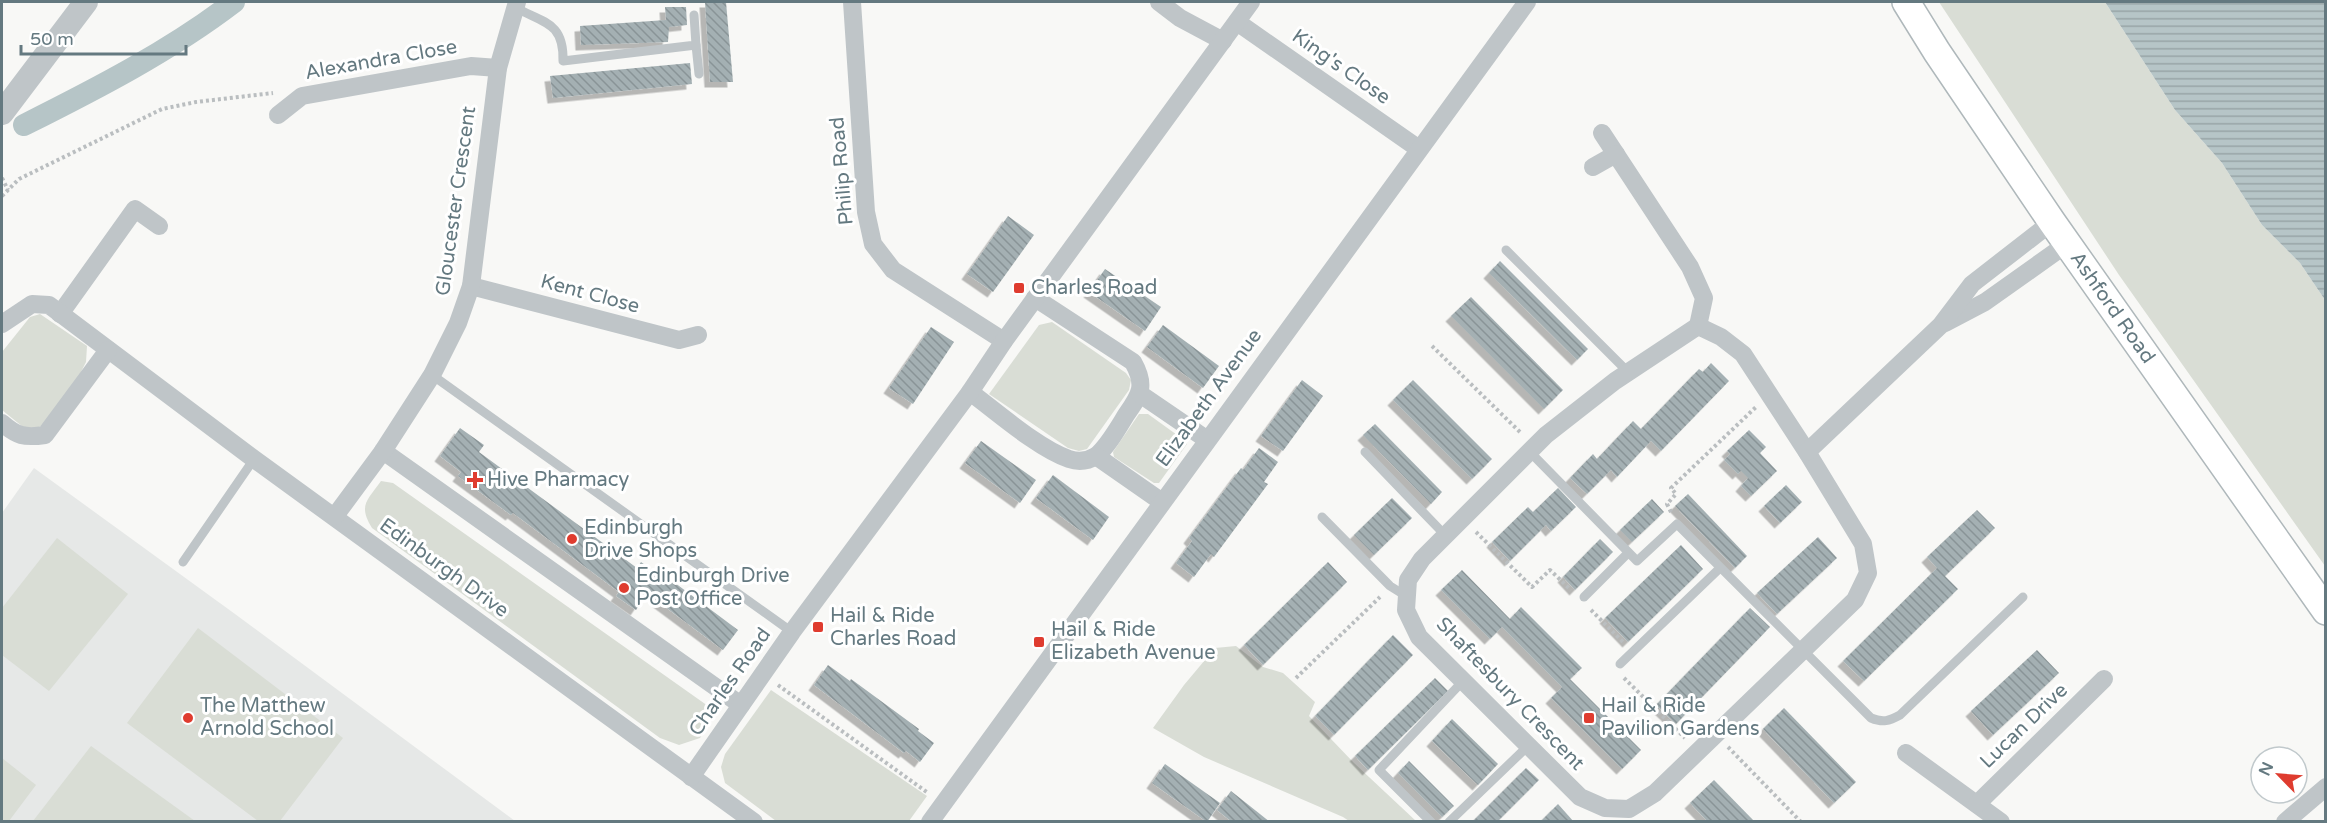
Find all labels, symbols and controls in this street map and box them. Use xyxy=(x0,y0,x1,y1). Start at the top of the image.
scale bar xyxy=(21,18,186,56)
street label: King's Close xyxy=(1287,24,1395,110)
text: 50 m xyxy=(30,28,74,50)
street label: Alexandra Close xyxy=(303,35,459,85)
street label: Gloucester Crescent xyxy=(431,104,481,297)
street label: Philip Road xyxy=(825,116,859,226)
street label: Ashford Road xyxy=(2065,247,2160,368)
street label: Kent Close xyxy=(538,269,642,319)
place label: Charles Road xyxy=(1031,276,1157,300)
marker: Charles Road xyxy=(1012,281,1026,295)
street label: Elizabeth Avenue xyxy=(1151,324,1267,472)
place label: Hive Pharmacy xyxy=(487,468,630,492)
marker: Hive Pharmacy xyxy=(468,473,482,487)
street label: Edinburgh Drive xyxy=(375,513,513,623)
place label: Edinburgh Drive Shops xyxy=(584,516,697,563)
marker: Edinburgh Drive Shops xyxy=(565,532,579,546)
place label: Edinburgh Drive Post Office xyxy=(636,564,790,611)
marker: Edinburgh Drive Post Office xyxy=(617,581,631,595)
place label: Hail & Ride Charles Road xyxy=(830,604,956,651)
street label: Shaftesbury Crescent xyxy=(1431,613,1589,776)
place label: Hail & Ride Elizabeth Avenue xyxy=(1051,618,1215,665)
marker: Hail & Ride Charles Road xyxy=(811,620,825,634)
street label: Charles Road xyxy=(684,623,776,741)
marker: Hail & Ride Elizabeth Avenue xyxy=(1032,635,1046,649)
street label: Lucan Drive xyxy=(1975,678,2073,774)
place label: The Matthew Arnold School xyxy=(200,694,334,741)
place label: Hail & Ride Pavilion Gardens xyxy=(1601,694,1760,741)
marker: The Matthew Arnold School xyxy=(181,711,195,725)
marker: Hail & Ride Pavilion Gardens xyxy=(1582,711,1596,725)
north arrow xyxy=(2249,745,2309,805)
text: N xyxy=(2255,759,2278,779)

